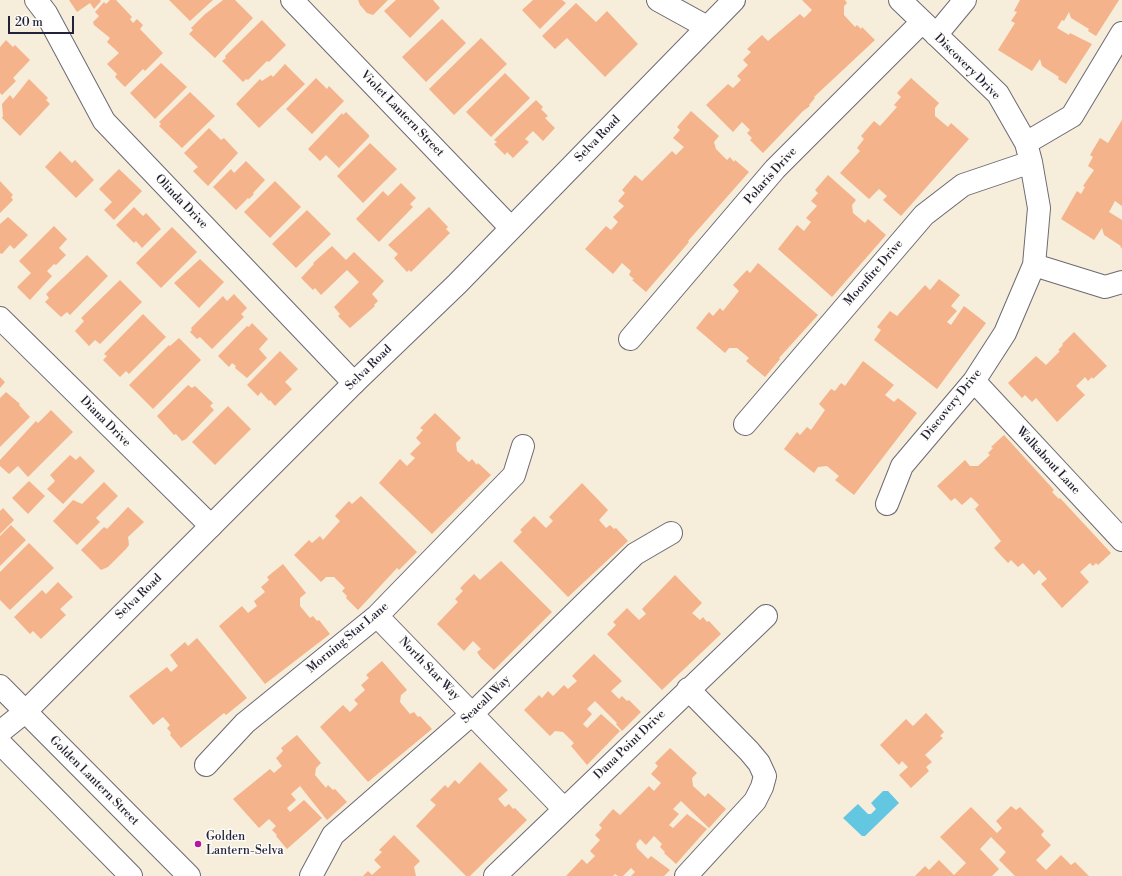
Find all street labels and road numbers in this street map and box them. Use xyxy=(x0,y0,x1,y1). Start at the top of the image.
street label: Discovery Drive xyxy=(931,31,1003,103)
street label: Violet Lantern Street xyxy=(357,68,447,160)
street label: Selva Road xyxy=(572,113,624,165)
street label: Polaris Drive xyxy=(742,145,800,207)
street label: Olinda Drive xyxy=(152,172,210,232)
street label: Moonfire Drive xyxy=(841,237,907,309)
street label: Selva Road xyxy=(343,342,395,394)
street label: Discovery Drive xyxy=(919,366,985,444)
street label: Diana Drive xyxy=(77,394,133,450)
street label: Walkabout Lane xyxy=(1013,424,1083,498)
street label: Selva Road xyxy=(113,571,165,623)
street label: Morning Star Lane xyxy=(304,600,392,676)
street label: North Star Way xyxy=(395,634,463,704)
street label: Seacall Way xyxy=(458,673,514,727)
street label: Dana Point Drive xyxy=(591,707,669,783)
street label: Golden Lantern Street xyxy=(46,733,142,829)

